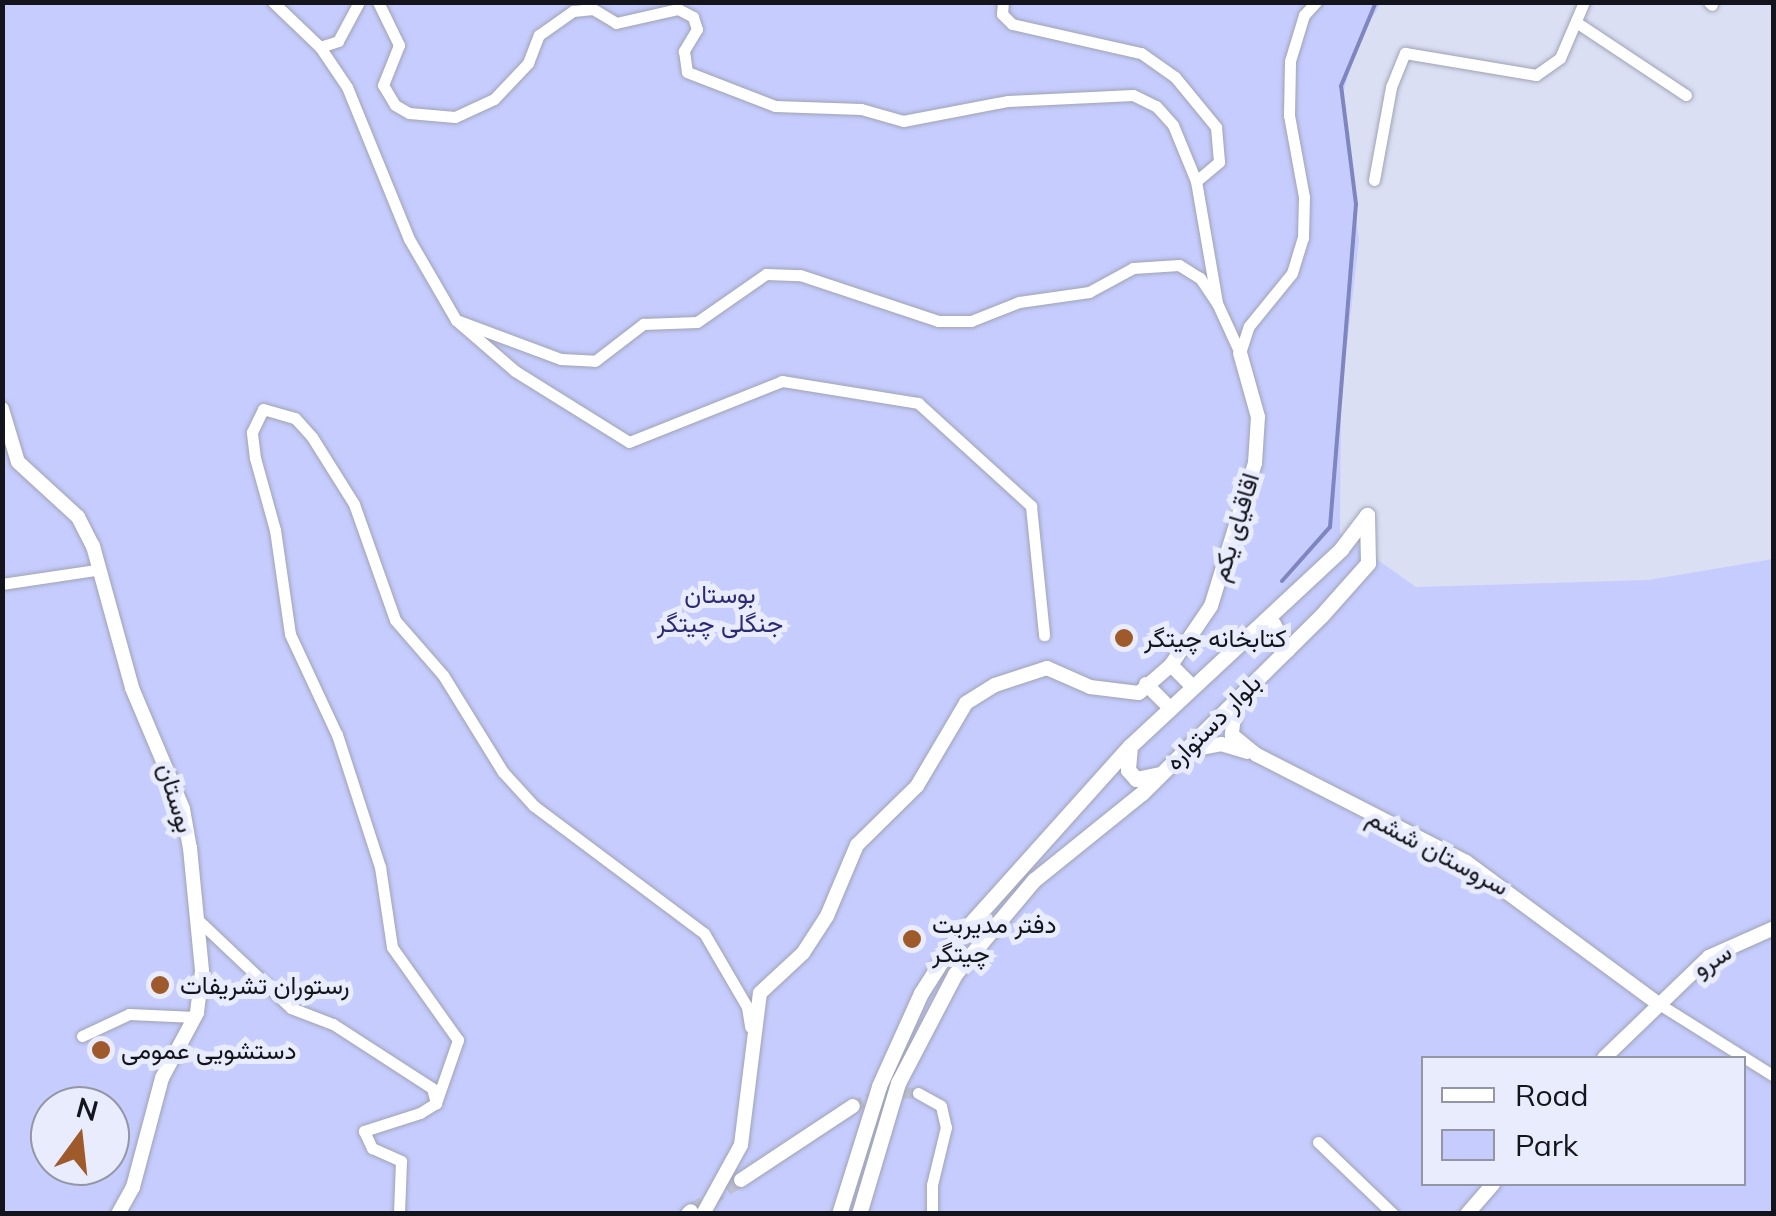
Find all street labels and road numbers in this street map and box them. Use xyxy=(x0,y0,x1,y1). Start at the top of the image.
street label: اقاقیای یکم xyxy=(1204,469,1266,585)
street label: بلوار دستواره xyxy=(1159,668,1267,776)
street label: بوستان xyxy=(151,760,201,836)
street label: سروستان ششم xyxy=(1362,802,1514,902)
street label: سرو xyxy=(1687,937,1737,983)

